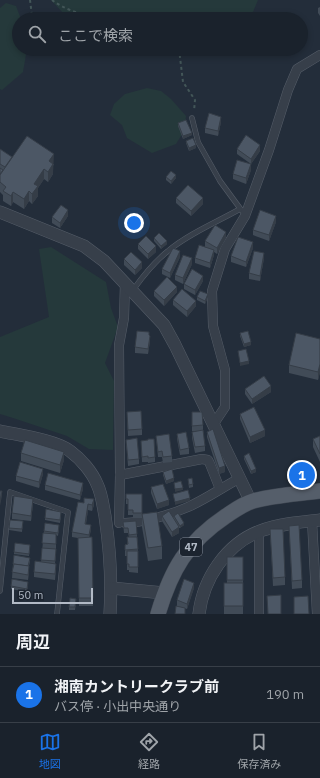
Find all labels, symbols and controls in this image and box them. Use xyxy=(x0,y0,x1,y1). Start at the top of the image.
search box xyxy=(12,12,308,56)
icon: search xyxy=(26,23,48,45)
text: ここで検索 xyxy=(58,26,133,45)
your location xyxy=(124,213,144,233)
pin: 1 xyxy=(289,460,315,490)
road number: 47 xyxy=(180,538,202,556)
scale bar xyxy=(12,586,93,605)
text: 50 m xyxy=(18,588,43,602)
text: 周辺 xyxy=(16,631,50,653)
text: 湘南カントリークラブ前 xyxy=(54,677,219,696)
text: 1 xyxy=(25,686,33,703)
text: 190 m xyxy=(266,686,304,703)
text: バス停 · 小出中央通り xyxy=(54,698,181,715)
tab: 地図 xyxy=(39,731,61,771)
tab: 経路 xyxy=(138,731,160,771)
tab: 保存済み xyxy=(237,731,281,771)

